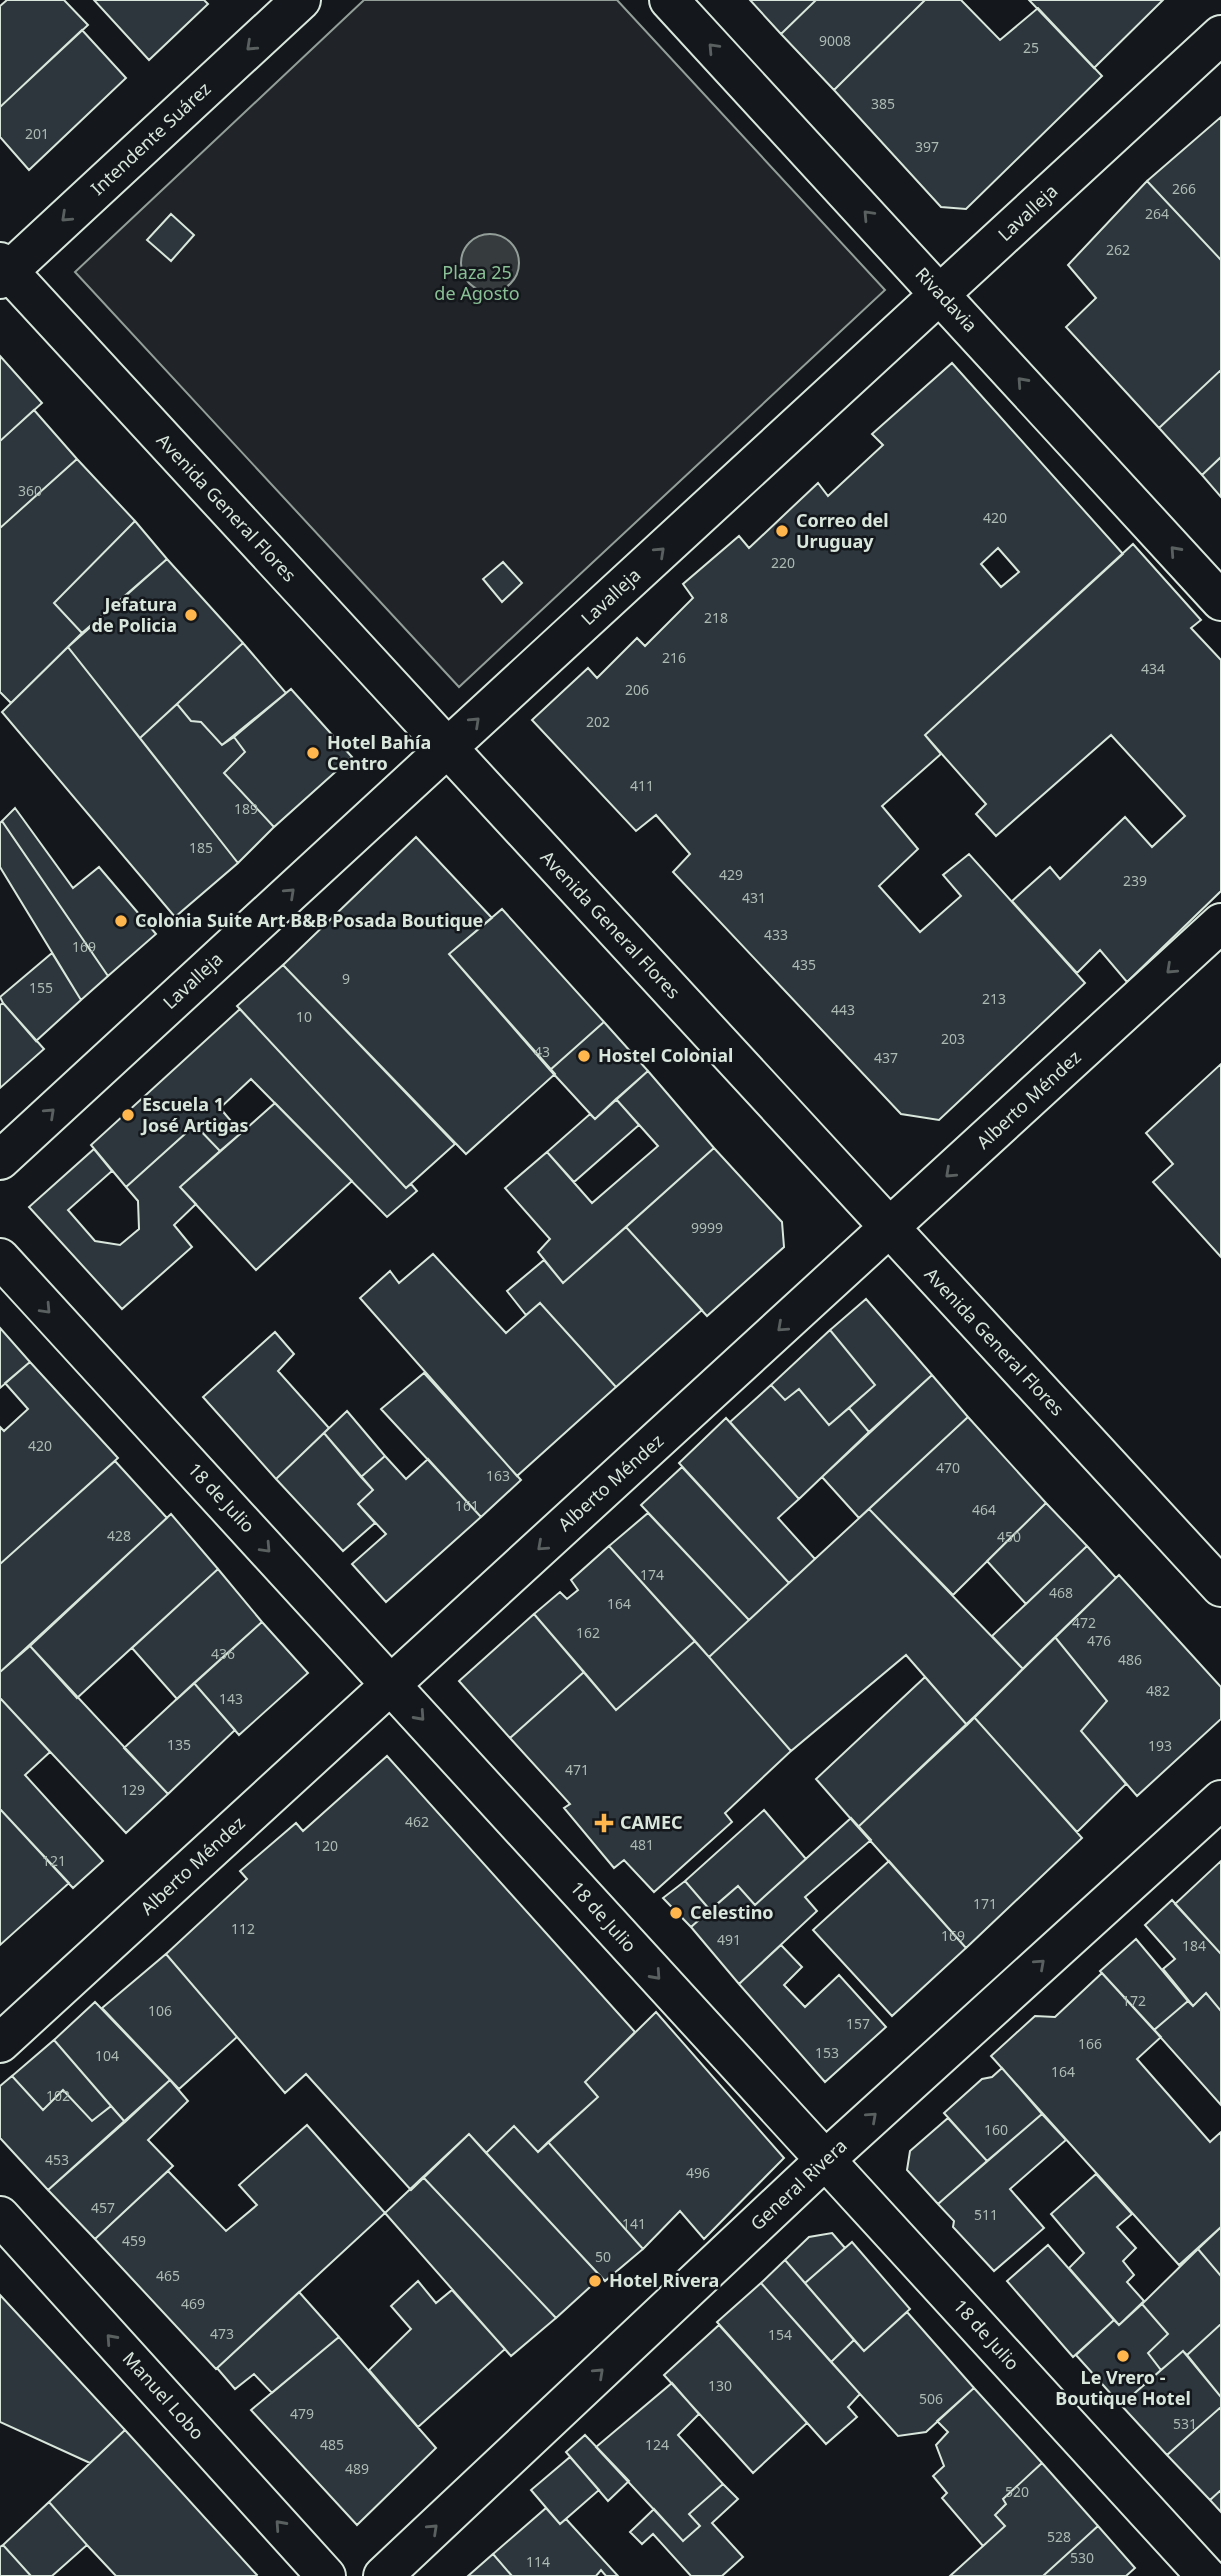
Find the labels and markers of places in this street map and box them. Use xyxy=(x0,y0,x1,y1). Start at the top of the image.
place label: Correo del Uruguay xyxy=(796,508,889,553)
marker: Correo del Uruguay xyxy=(774,523,790,539)
place label: Jefatura de Policia xyxy=(92,592,177,637)
marker: Jefatura de Policia xyxy=(183,607,199,623)
place label: Hotel Bahía Centro xyxy=(327,730,431,775)
marker: Hotel Bahía Centro xyxy=(305,745,321,761)
place label: Colonia Suite Art B&B Posada Boutique xyxy=(135,908,483,932)
marker: Colonia Suite Art B&B Posada Boutique xyxy=(113,913,129,929)
place label: Hostel Colonial xyxy=(598,1043,733,1067)
marker: Hostel Colonial xyxy=(576,1048,592,1064)
place label: Escuela 1 José Artigas xyxy=(140,1092,249,1137)
marker: Escuela 1 José Artigas xyxy=(120,1107,136,1123)
place label: CAMEC xyxy=(620,1810,683,1834)
marker: CAMEC xyxy=(594,1813,614,1833)
place label: Celestino xyxy=(690,1900,774,1924)
marker: Celestino xyxy=(668,1905,684,1921)
place label: Hotel Rivera xyxy=(609,2268,719,2292)
marker: Hotel Rivera xyxy=(587,2273,603,2289)
marker: Le Vrero - Boutique Hotel xyxy=(1115,2348,1131,2364)
place label: Le Vrero - Boutique Hotel xyxy=(1055,2365,1191,2410)

